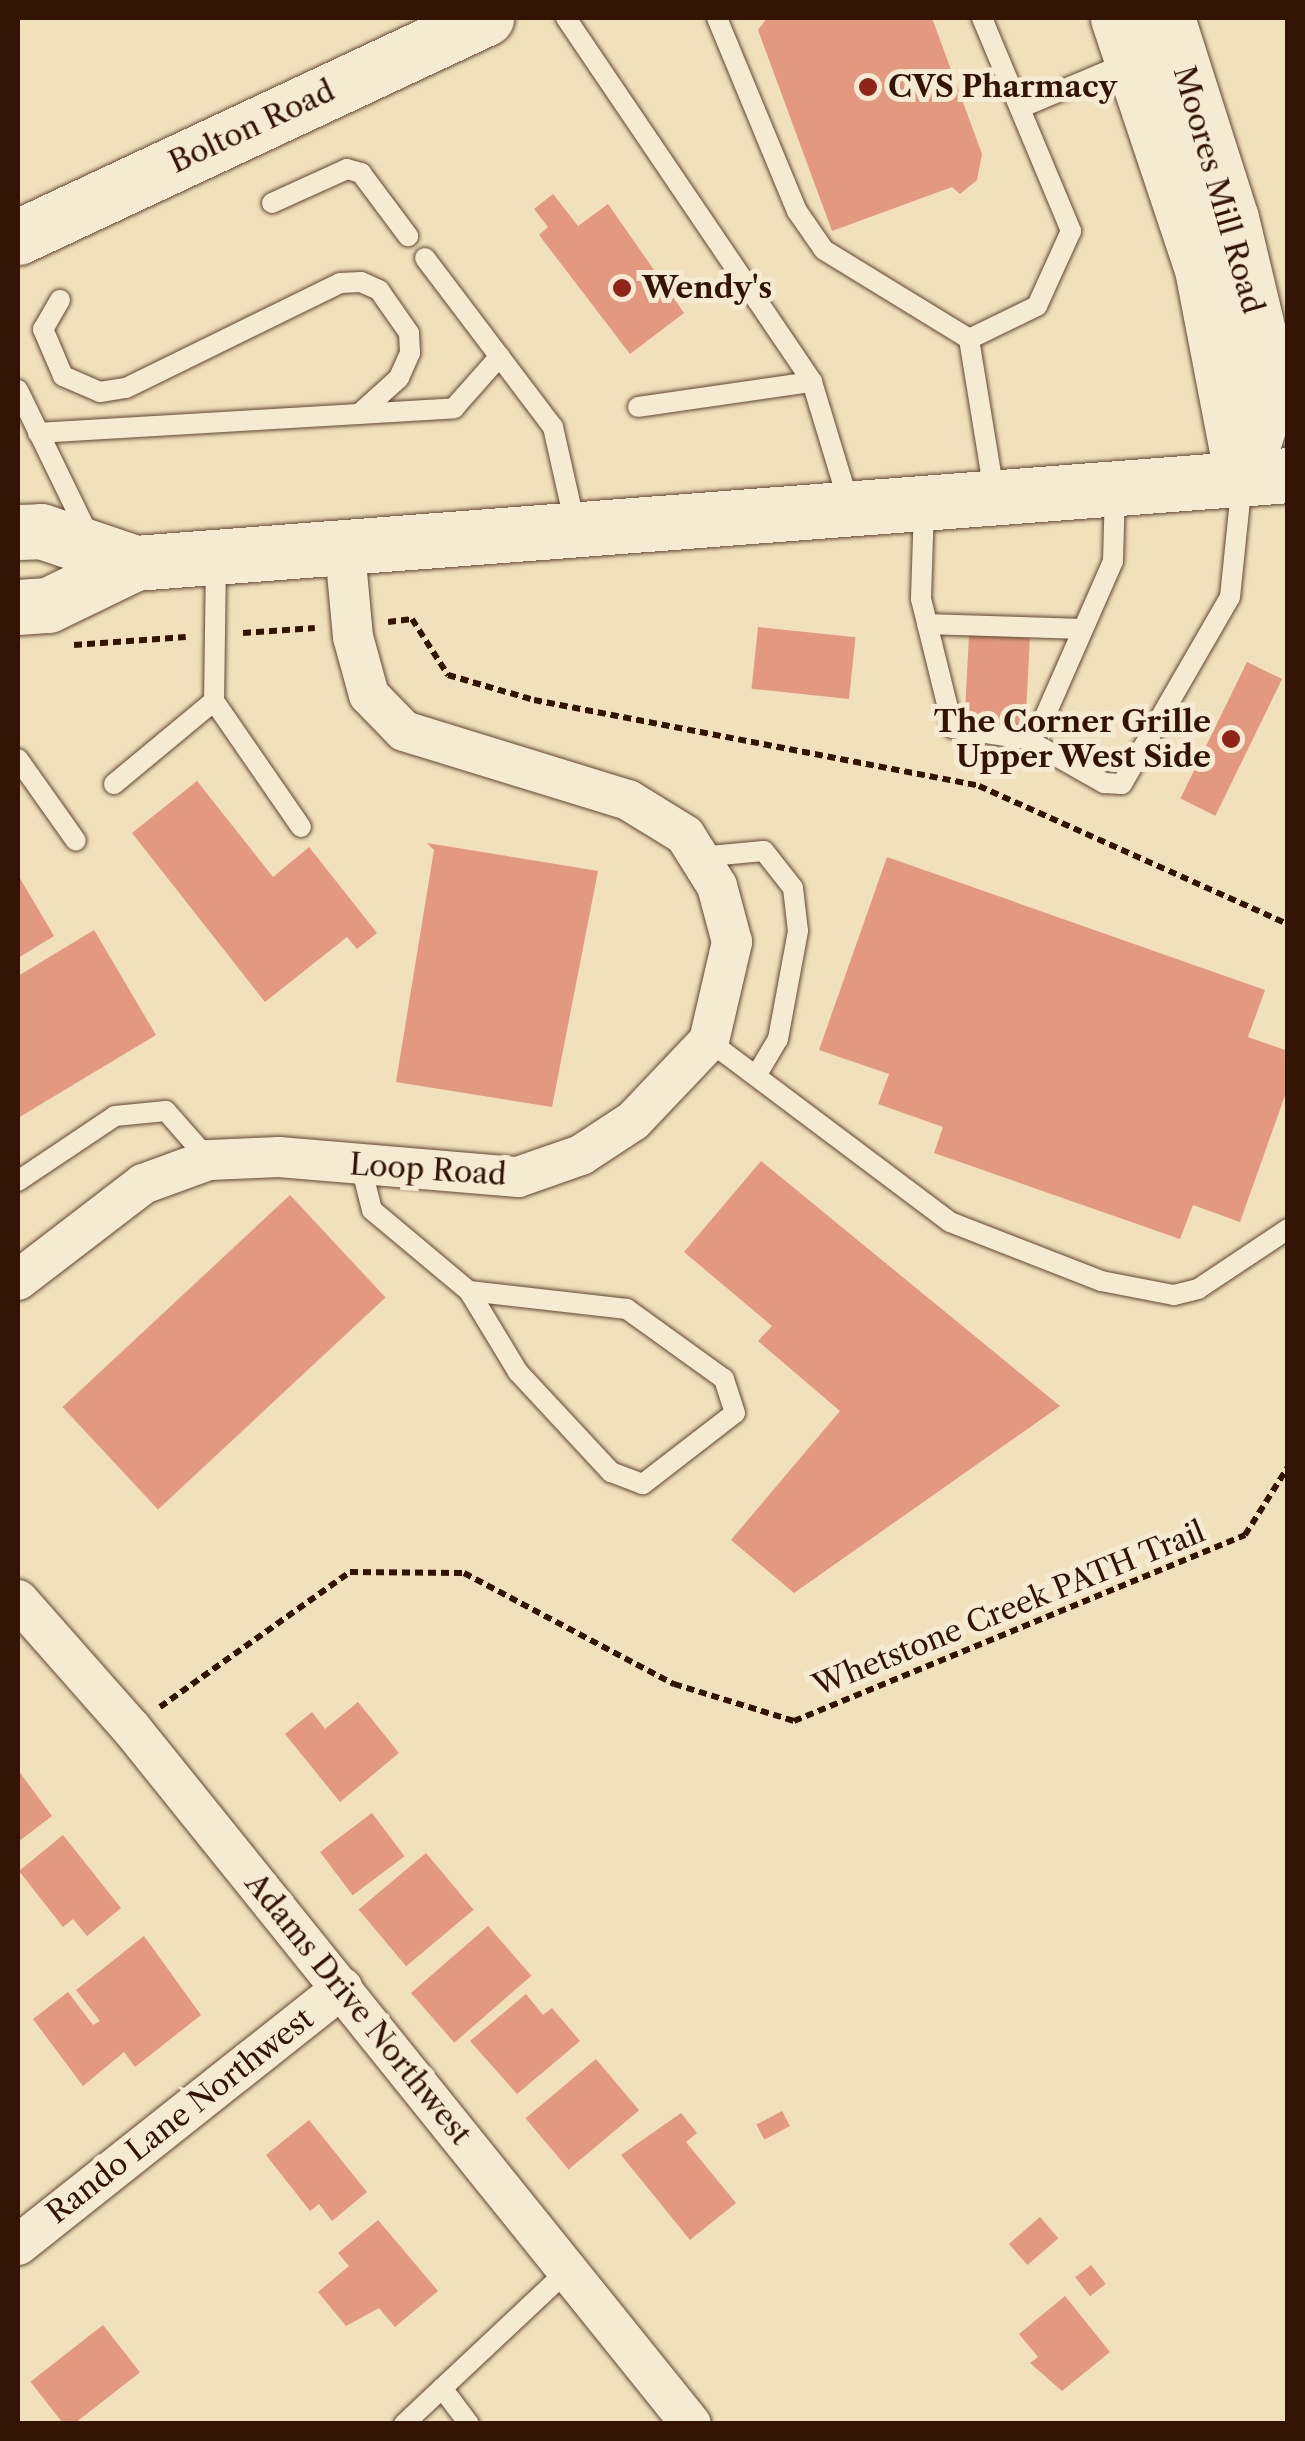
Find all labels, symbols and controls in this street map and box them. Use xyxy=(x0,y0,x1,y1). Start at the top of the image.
street label: Moores Mill Road xyxy=(1165,62,1271,318)
place label: CVS Pharmacy xyxy=(888,69,1117,105)
street label: Bolton Road xyxy=(164,73,340,181)
marker: CVS Pharmacy xyxy=(857,76,879,98)
place label: Wendy's xyxy=(642,270,772,306)
marker: Wendy's xyxy=(611,277,633,299)
place label: The Corner Grille Upper West Side xyxy=(934,704,1211,774)
marker: The Corner Grille Upper West Side xyxy=(1220,728,1242,750)
street label: Loop Road xyxy=(348,1147,508,1193)
street label: Whetstone Creek PATH Trail xyxy=(807,1513,1211,1705)
street label: Adams Drive Northwest xyxy=(237,1866,479,2152)
street label: Rando Lane Northwest xyxy=(40,2001,320,2231)

